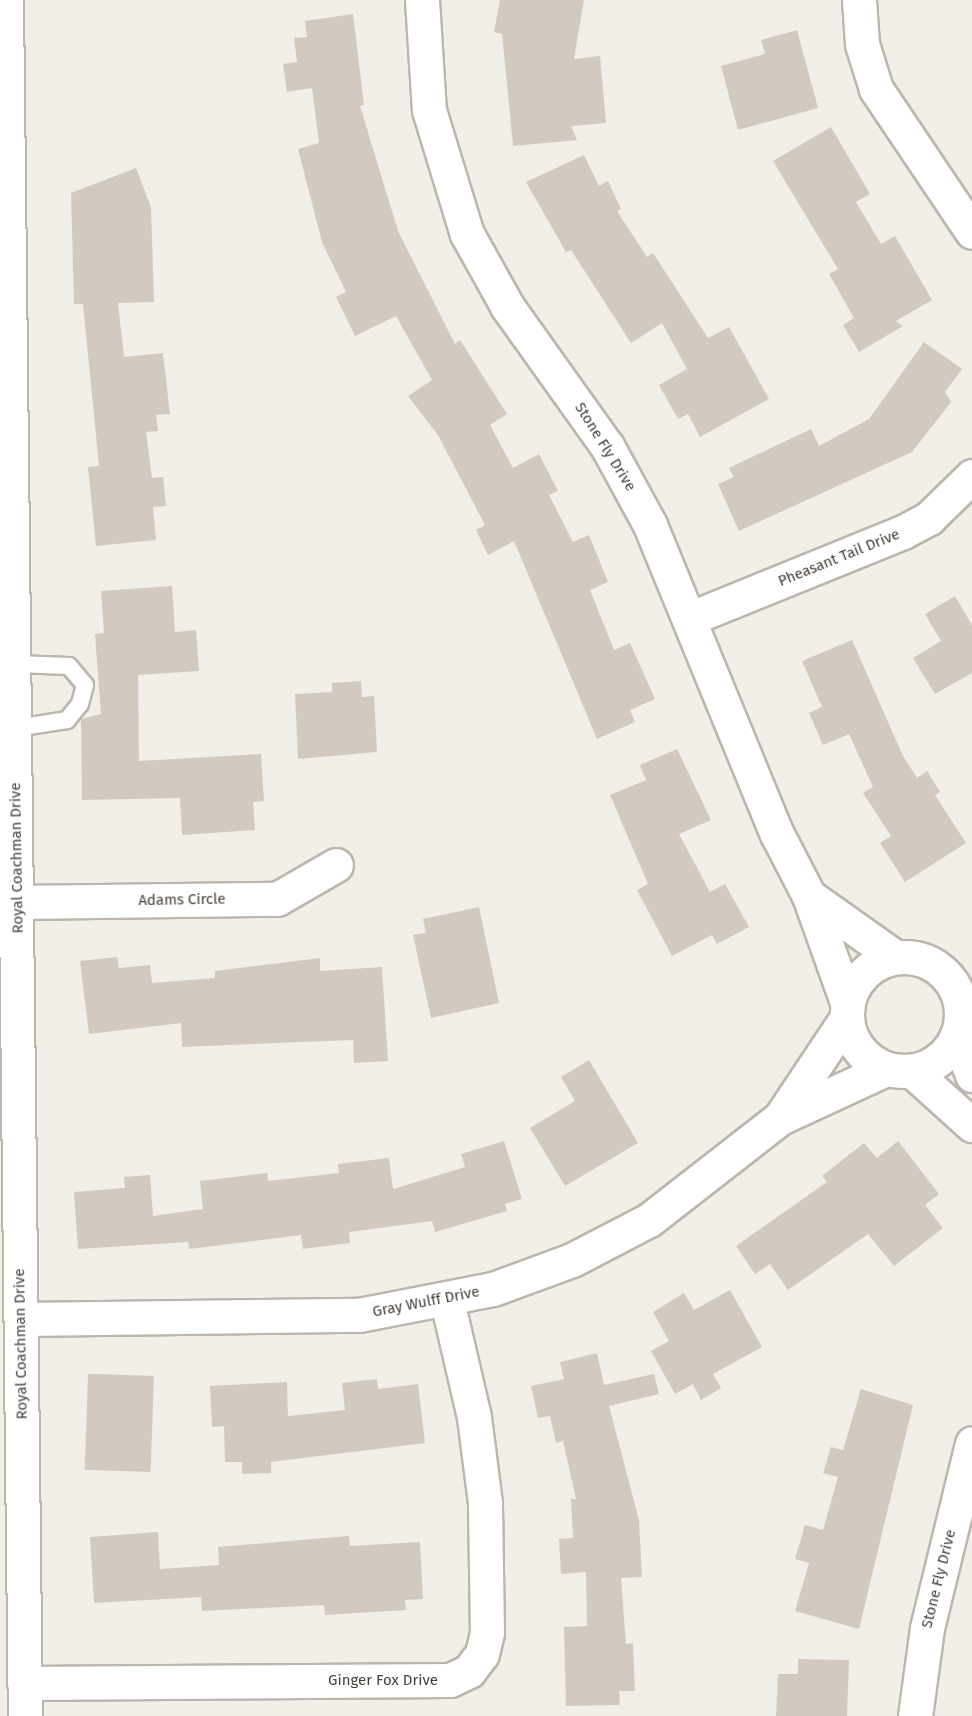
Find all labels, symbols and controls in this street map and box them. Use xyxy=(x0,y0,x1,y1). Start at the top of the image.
street label: Stone Fly Drive xyxy=(571,399,639,495)
street label: Pheasant Tail Drive xyxy=(776,525,902,591)
street label: Royal Coachman Drive xyxy=(7,782,27,934)
street label: Adams Circle xyxy=(138,890,226,910)
street label: Royal Coachman Drive xyxy=(11,1268,31,1420)
street label: Gray Wulff Drive xyxy=(371,1283,481,1321)
street label: Stone Fly Drive xyxy=(918,1528,960,1630)
street label: Ginger Fox Drive xyxy=(328,1672,438,1690)

